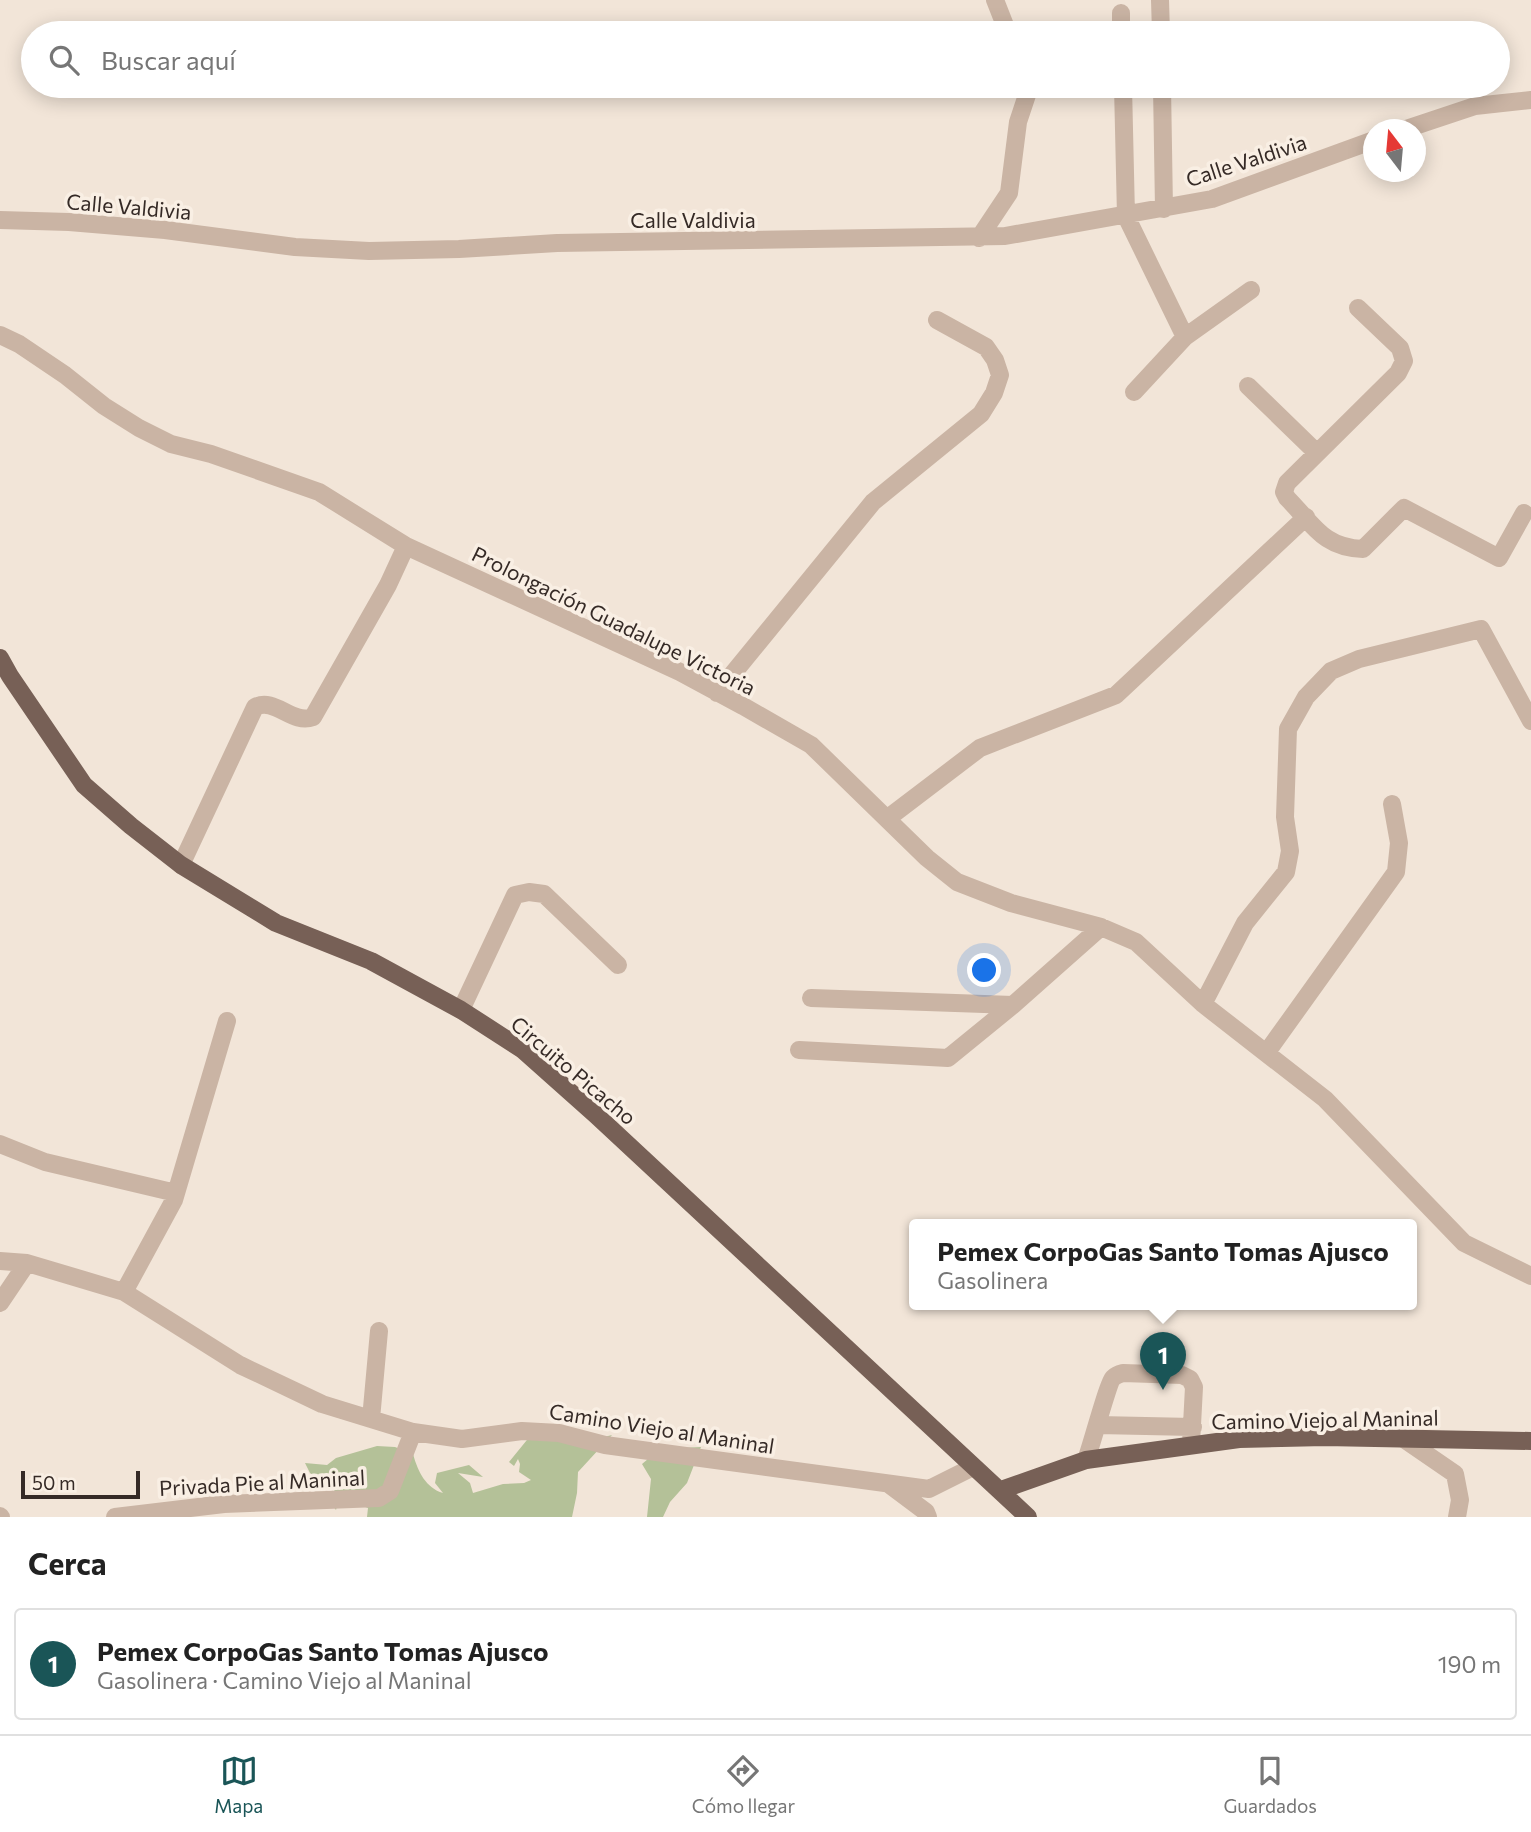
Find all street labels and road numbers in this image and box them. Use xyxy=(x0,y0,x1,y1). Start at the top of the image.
street label: Calle Valdivia xyxy=(1182,129,1310,191)
street label: Calle Valdivia xyxy=(65,188,193,224)
street label: Calle Valdivia xyxy=(630,207,756,232)
street label: Prolongación Guadalupe Victoria xyxy=(468,540,760,700)
street label: Circuito Picacho xyxy=(506,1011,642,1129)
street label: Camino Viejo al Maninal xyxy=(548,1398,776,1458)
street label: Camino Viejo al Maninal xyxy=(1211,1405,1439,1433)
street label: Privada Pie al Maninal xyxy=(158,1464,366,1500)

